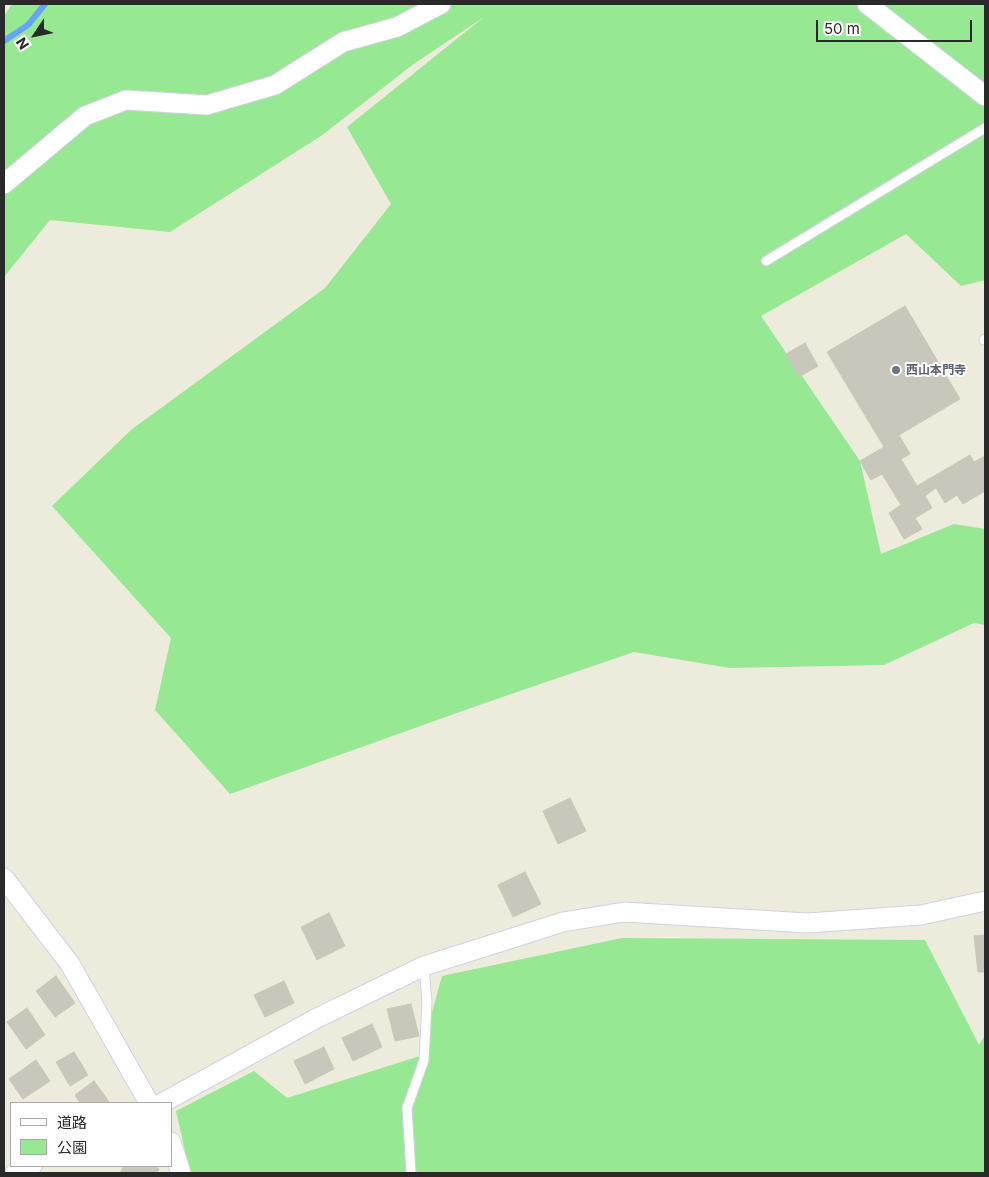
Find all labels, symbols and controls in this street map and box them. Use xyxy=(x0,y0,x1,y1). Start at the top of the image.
north arrow xyxy=(10,10,60,60)
scale bar xyxy=(819,10,975,42)
text: 50 m xyxy=(824,19,860,38)
text: N xyxy=(12,34,32,53)
place label: 西山本門寺 xyxy=(906,363,966,377)
marker: 西山本門寺 xyxy=(890,364,902,376)
legend xyxy=(10,1102,172,1167)
text: 道路 xyxy=(57,1113,87,1132)
text: 公園 xyxy=(57,1138,87,1157)

